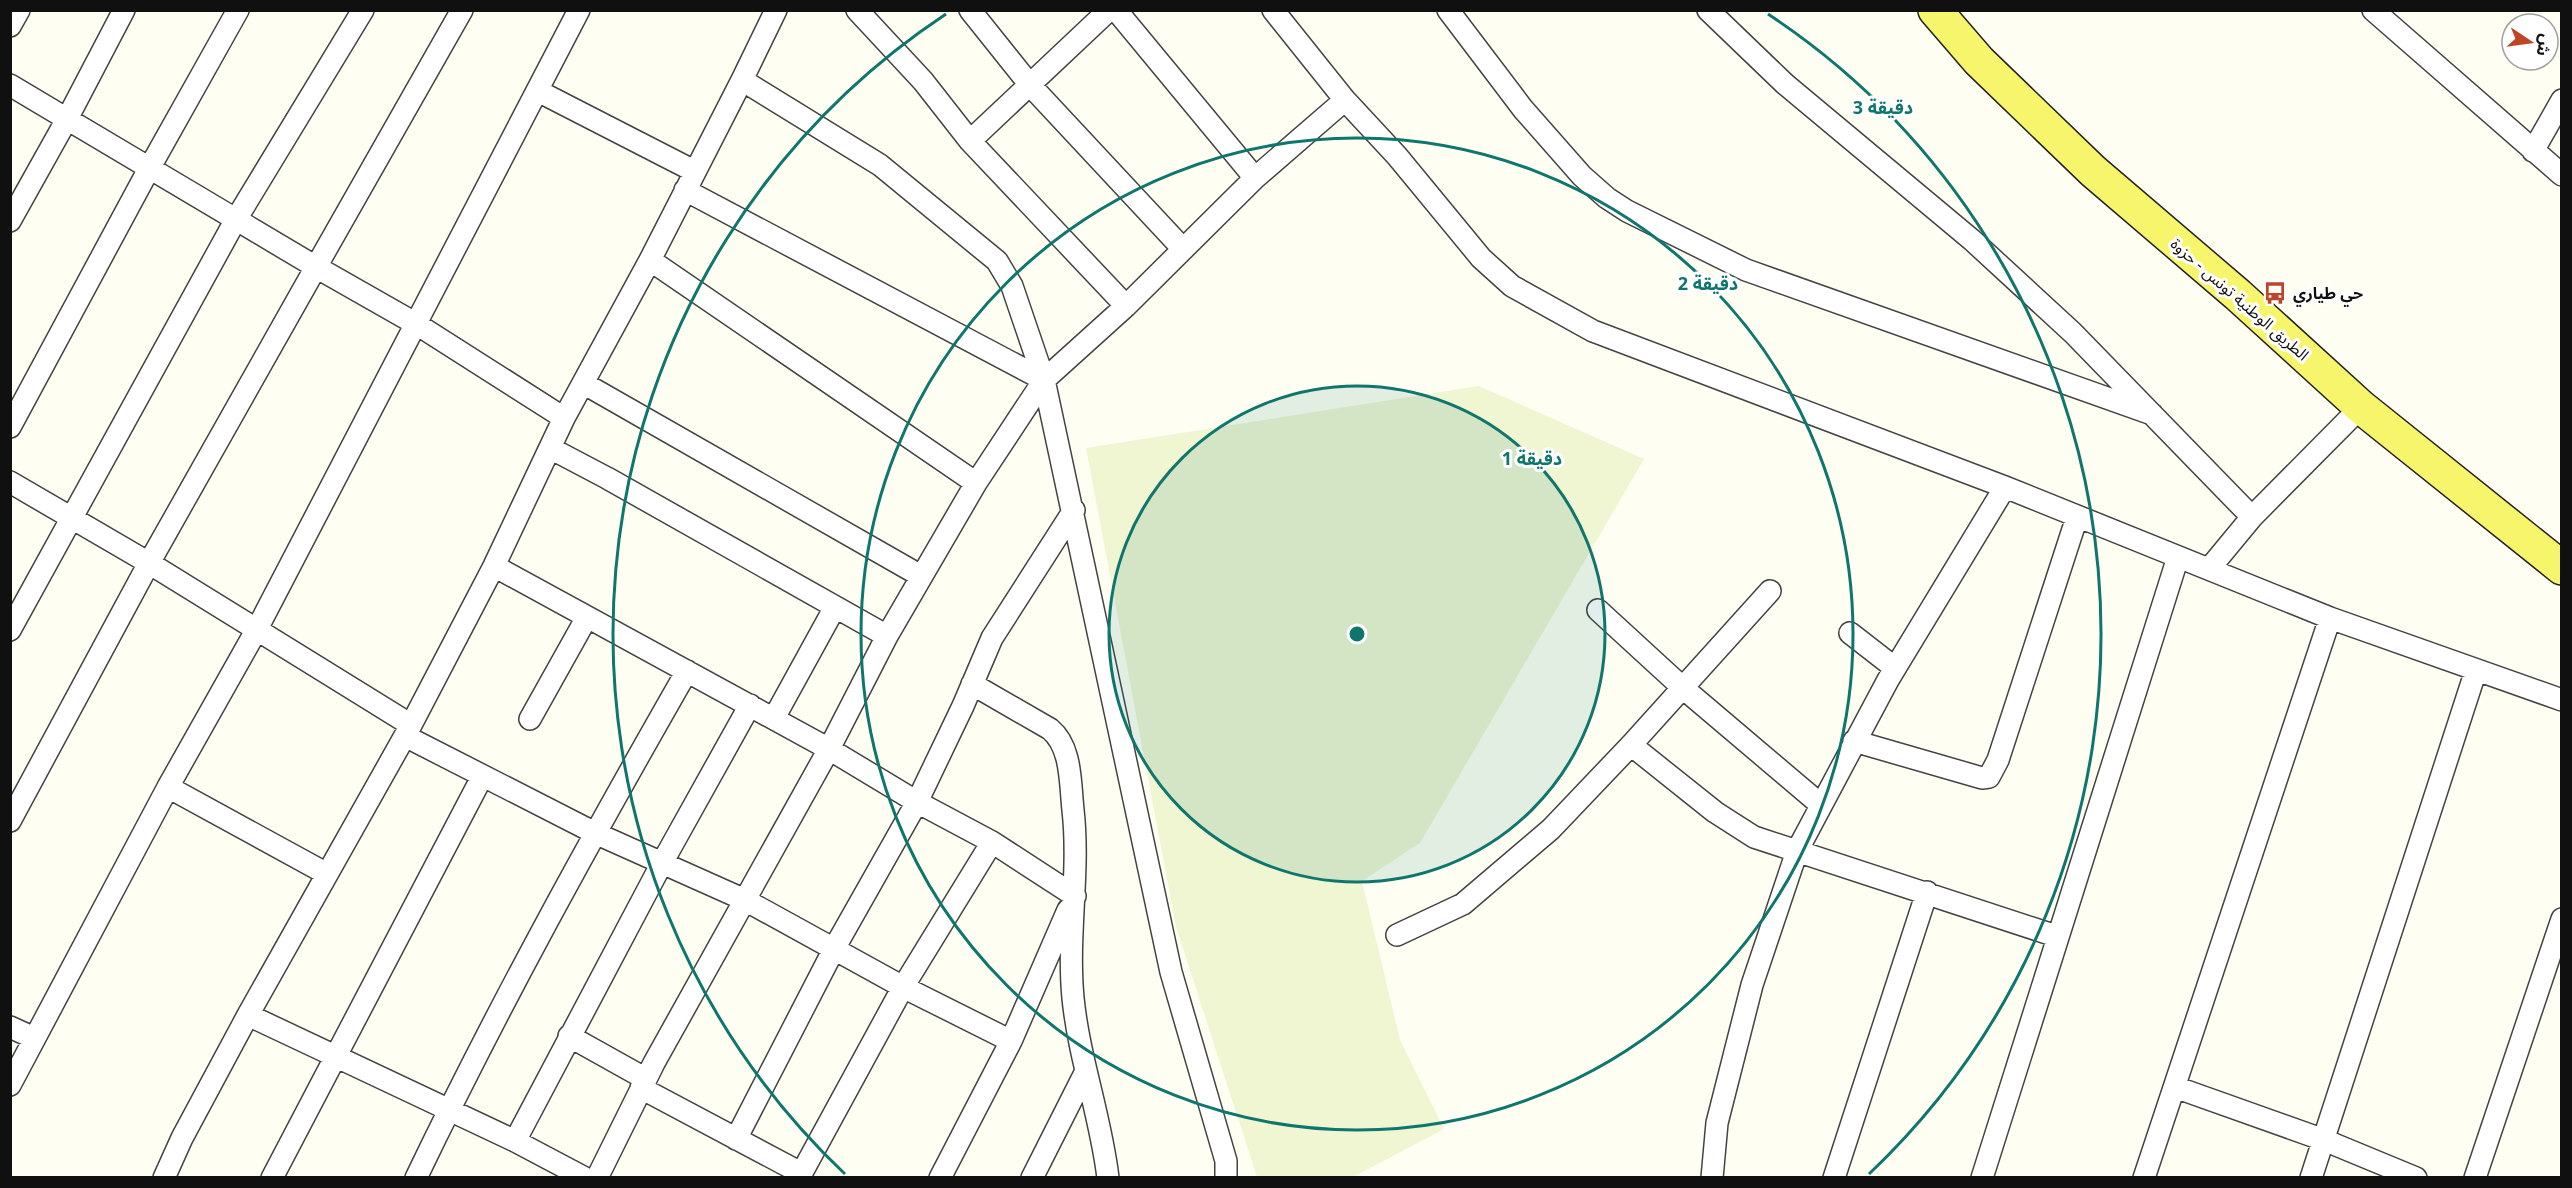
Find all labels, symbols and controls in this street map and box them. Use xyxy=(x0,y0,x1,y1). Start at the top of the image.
north arrow xyxy=(2500,12,2560,72)
text: ش xyxy=(2525,31,2563,60)
text: 3 دقيقة xyxy=(1853,89,1913,127)
street label: الطريق الوطنية تونس - حزوة xyxy=(2162,229,2317,371)
text: 2 دقيقة xyxy=(1678,265,1738,303)
place label: حي طياري xyxy=(2293,277,2363,311)
bus stop icon: حي طياري xyxy=(2262,280,2288,306)
text: 1 دقيقة xyxy=(1502,440,1562,478)
centre of rings xyxy=(1347,624,1367,644)

